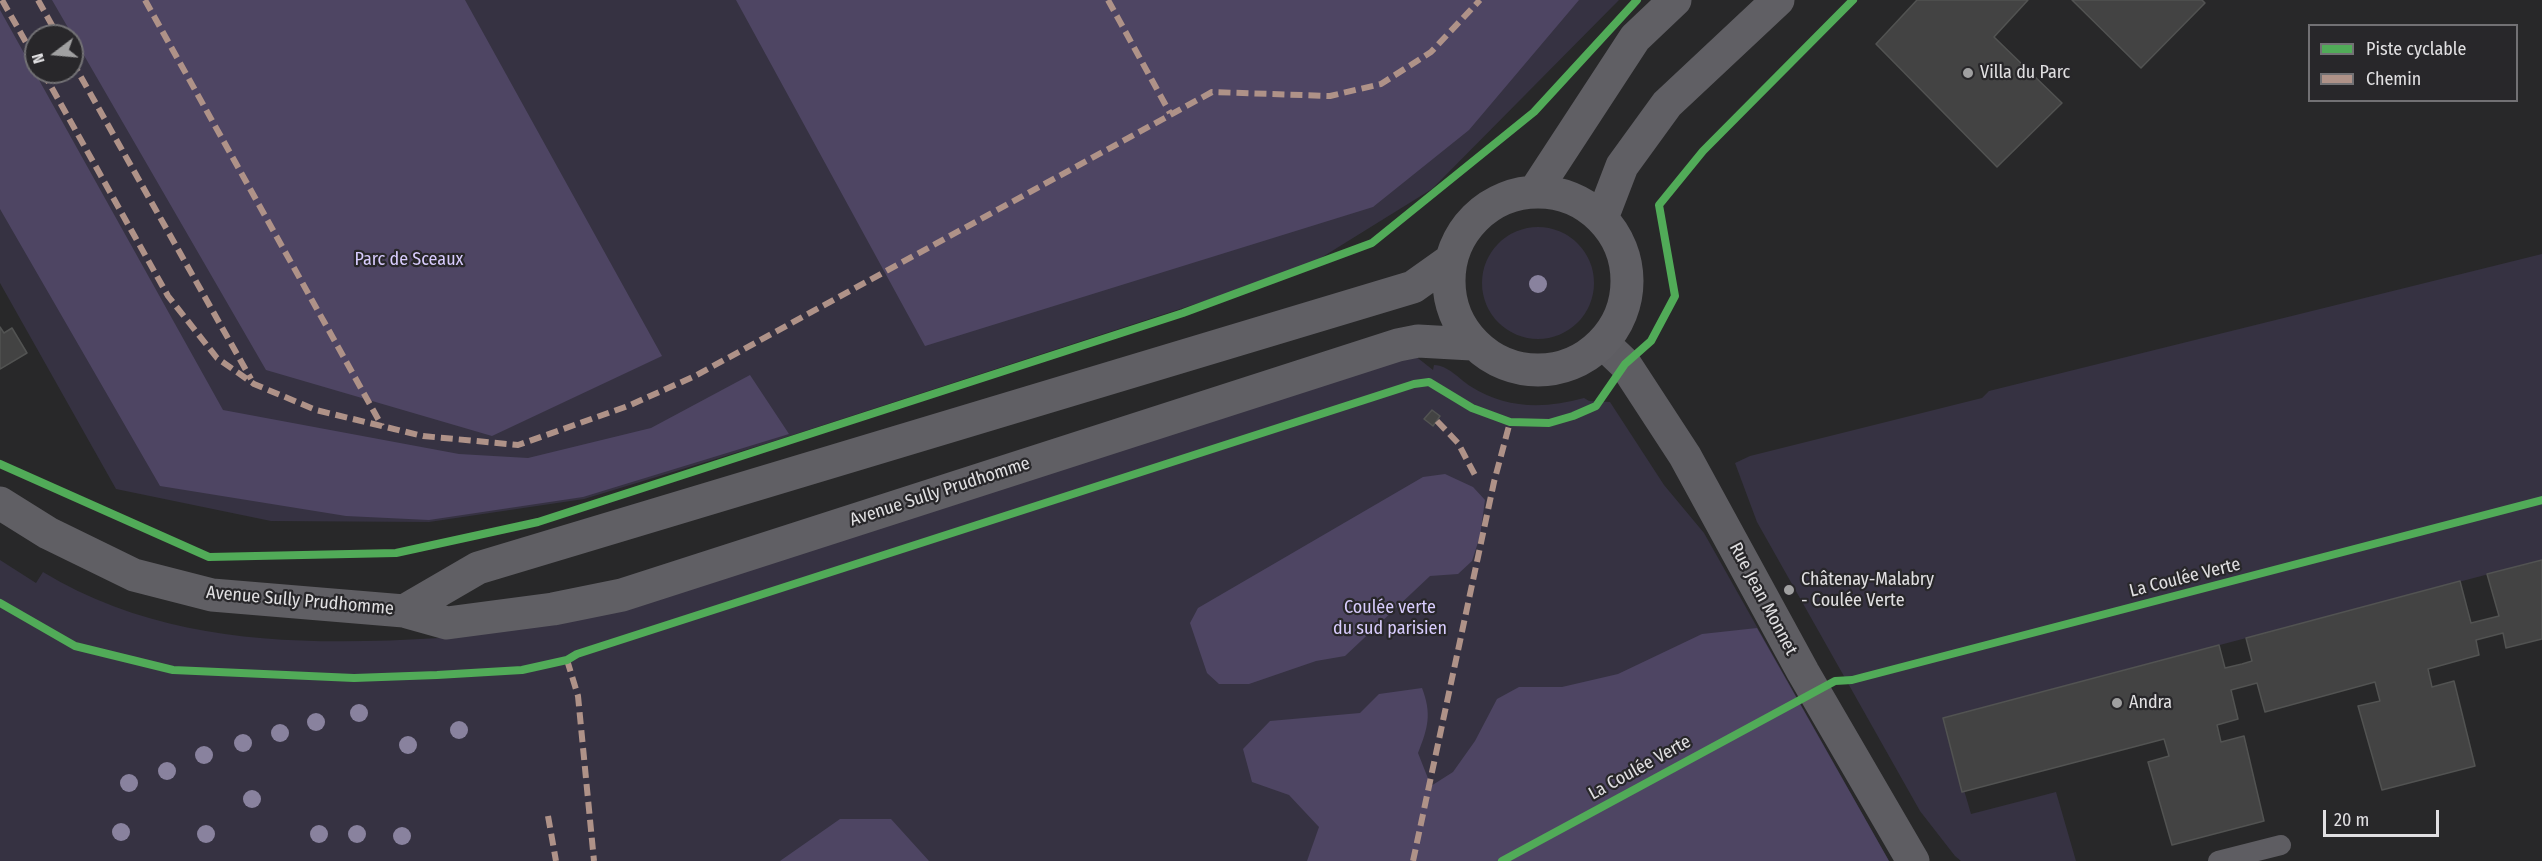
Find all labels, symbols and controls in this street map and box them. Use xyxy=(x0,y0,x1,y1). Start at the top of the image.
north arrow xyxy=(24,24,84,84)
legend xyxy=(2308,24,2518,102)
text: Piste cyclable xyxy=(2366,38,2466,60)
text: N xyxy=(28,51,49,66)
place label: Villa du Parc xyxy=(1980,62,2070,84)
marker: Villa du Parc xyxy=(1961,66,1975,80)
text: Chemin xyxy=(2366,68,2421,90)
park label: Parc de Sceaux xyxy=(355,249,463,271)
street label: Avenue Sully Prudhomme xyxy=(847,453,1033,531)
street label: Rue Jean Monnet xyxy=(1724,539,1802,659)
street label: La Coulée Verte xyxy=(2127,554,2243,602)
place label: Châtenay-Malabry - Coulée Verte xyxy=(1801,569,1934,612)
street label: Avenue Sully Prudhomme xyxy=(205,582,395,620)
marker: Châtenay-Malabry - Coulée Verte xyxy=(1782,583,1796,597)
park label: Coulée verte du sud parisien xyxy=(1333,597,1447,640)
place label: Andra xyxy=(2129,692,2172,714)
marker: Andra xyxy=(2110,696,2124,710)
street label: La Coulée Verte xyxy=(1585,731,1695,805)
scale bar xyxy=(2326,798,2442,836)
text: 20 m xyxy=(2334,809,2369,831)

